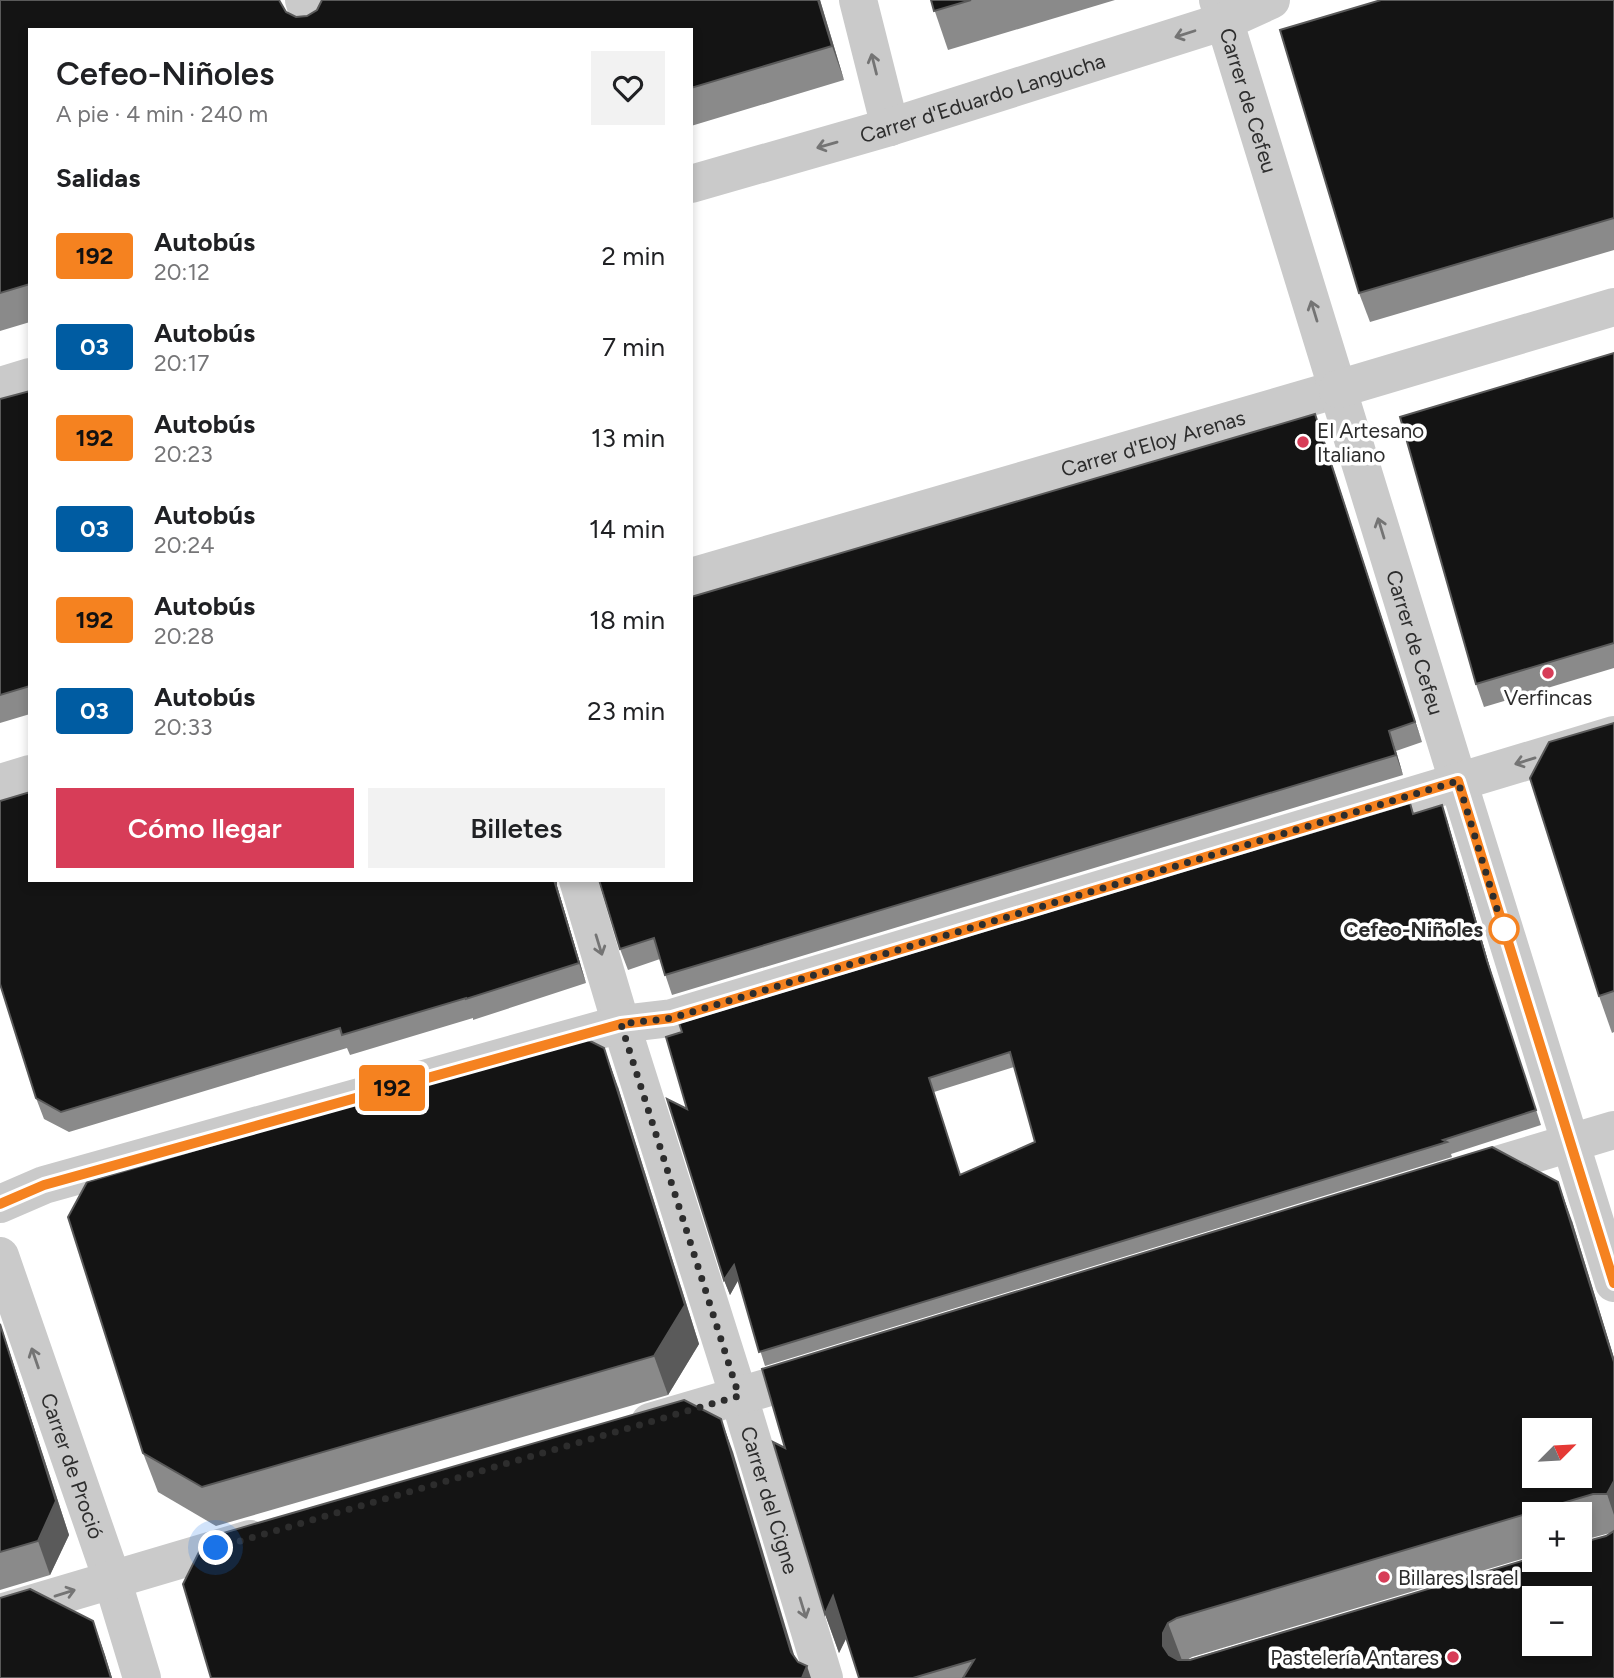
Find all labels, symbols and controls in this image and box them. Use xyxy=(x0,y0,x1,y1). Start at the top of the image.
street label: Carrer de Cefeu xyxy=(1215,25,1283,176)
one-way arrow xyxy=(1174,29,1196,41)
street label: Carrer d'Eduardo Langucha xyxy=(857,47,1108,147)
button: heart xyxy=(591,51,665,125)
one-way arrow xyxy=(867,53,880,76)
text: Cefeo-Niñoles xyxy=(56,54,274,93)
text: A pie · 4 min · 240 m xyxy=(56,100,268,128)
one-way arrow xyxy=(816,140,838,153)
text: Salidas xyxy=(56,162,140,194)
text: Autobús xyxy=(154,226,255,258)
text: 2 min xyxy=(601,240,665,272)
text: 192 xyxy=(76,241,113,270)
text: 20:12 xyxy=(154,258,210,286)
one-way arrow xyxy=(1307,300,1320,322)
text: Autobús xyxy=(154,317,255,349)
text: 7 min xyxy=(602,331,665,363)
text: 03 xyxy=(80,332,109,361)
text: 20:17 xyxy=(154,349,209,377)
street label: Carrer d'Eloy Arenas xyxy=(1058,404,1248,481)
text: Autobús xyxy=(154,408,255,440)
place label: El Artesano Italiano xyxy=(1317,418,1424,467)
text: 13 min xyxy=(591,422,665,454)
text: 192 xyxy=(76,423,113,452)
marker: El Artesano Italiano xyxy=(1295,434,1311,450)
text: 20:23 xyxy=(154,440,213,468)
text: Autobús xyxy=(154,499,255,531)
text: 14 min xyxy=(589,513,665,545)
text: 03 xyxy=(80,514,109,543)
one-way arrow xyxy=(1373,517,1386,539)
text: 20:24 xyxy=(154,531,215,559)
street label: Carrer de Cefeu xyxy=(1381,567,1449,718)
text: Autobús xyxy=(154,590,255,622)
text: 18 min xyxy=(589,604,665,636)
text: 192 xyxy=(76,605,113,634)
text: 20:28 xyxy=(154,622,214,650)
marker: Verfincas xyxy=(1540,665,1556,681)
text: Autobús xyxy=(154,681,255,713)
place label: Verfincas xyxy=(1504,685,1592,710)
text: 23 min xyxy=(587,695,665,727)
text: 03 xyxy=(80,696,109,725)
text: 20:33 xyxy=(154,713,212,741)
one-way arrow xyxy=(1514,756,1536,769)
button: Cómo llegar xyxy=(56,788,354,868)
button: Billetes xyxy=(368,788,665,868)
marker: Cefeo-Niñoles xyxy=(1489,914,1519,944)
place label: Cefeo-Niñoles xyxy=(1343,917,1483,942)
one-way arrow xyxy=(593,934,606,956)
line badge: 192 xyxy=(352,1065,432,1111)
text: 192 xyxy=(373,1073,411,1102)
one-way arrow xyxy=(28,1347,40,1369)
street label: Carrer de Proció xyxy=(36,1390,110,1542)
north arrow xyxy=(1522,1418,1592,1488)
map controls xyxy=(1522,1418,1592,1656)
street label: Carrer del Cigne xyxy=(736,1423,804,1577)
button: + xyxy=(1522,1502,1592,1572)
your location xyxy=(198,1530,233,1565)
place label: Billares Israel xyxy=(1398,1565,1519,1590)
marker: Billares Israel xyxy=(1376,1569,1392,1585)
one-way arrow xyxy=(54,1586,76,1598)
button: − xyxy=(1522,1586,1592,1656)
one-way arrow xyxy=(798,1596,810,1618)
place label: Pastelería Antares xyxy=(1270,1645,1439,1670)
marker: Pastelería Antares xyxy=(1445,1649,1461,1665)

